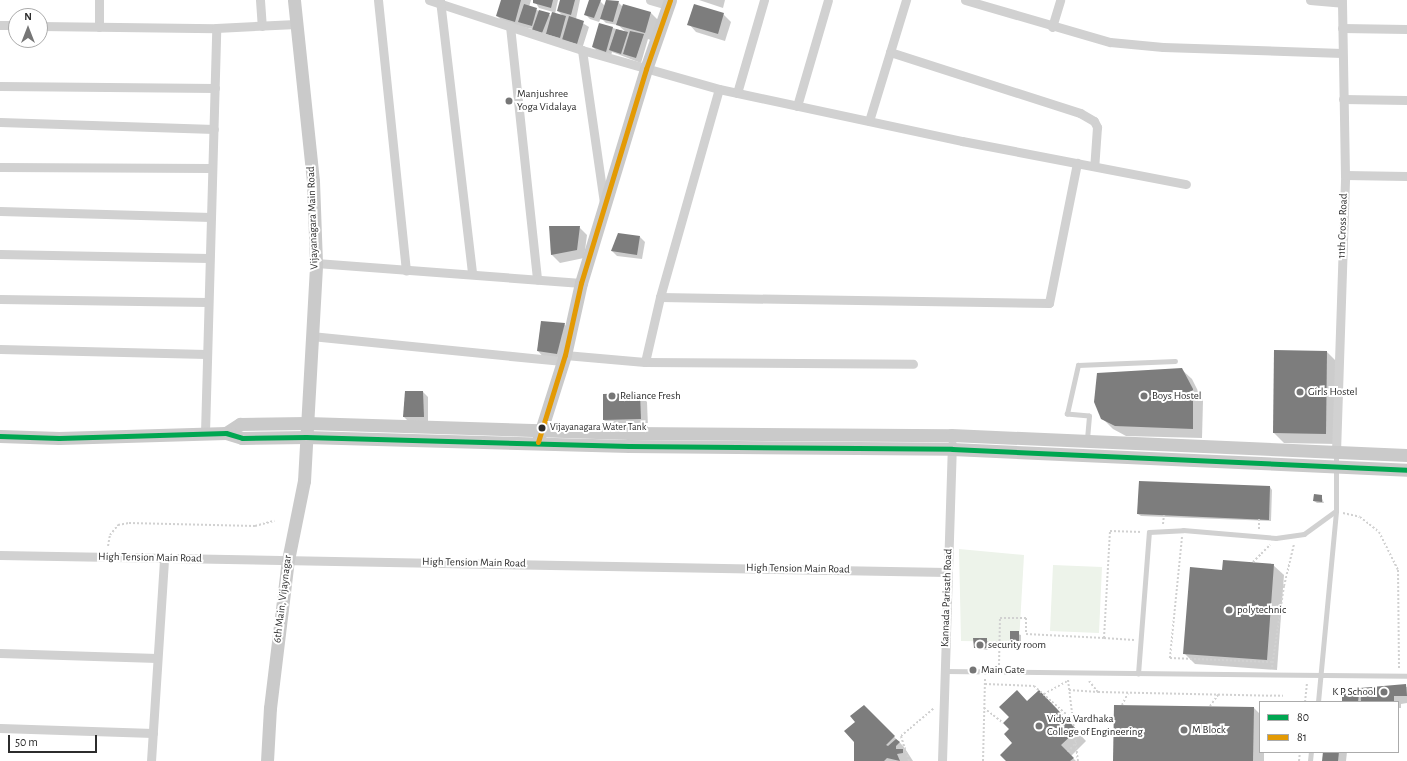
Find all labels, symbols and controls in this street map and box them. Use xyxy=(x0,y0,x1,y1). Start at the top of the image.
north arrow xyxy=(8,8,48,48)
text: N xyxy=(24,11,32,22)
place label: Manjushree Yoga Vidalaya xyxy=(517,88,577,114)
marker: Manjushree Yoga Vidalaya xyxy=(504,96,514,106)
street label: Vijayanagara Main Road xyxy=(305,166,321,270)
street label: 11th Cross Road xyxy=(1335,193,1351,259)
place label: Girls Hostel xyxy=(1308,385,1357,399)
marker: Girls Hostel xyxy=(1295,387,1305,397)
place label: Reliance Fresh xyxy=(620,389,681,403)
place label: Boys Hostel xyxy=(1152,389,1202,403)
marker: Reliance Fresh xyxy=(607,391,617,401)
marker: Boys Hostel xyxy=(1139,391,1149,401)
place label: Vijayanagara Water Tank xyxy=(550,422,646,434)
marker: Vijayanagara Water Tank xyxy=(537,423,547,433)
street label: Kannada Parisath Road xyxy=(939,549,955,647)
street label: High Tension Main Road xyxy=(98,550,202,566)
street label: 6th Main, Vijaynagar xyxy=(271,554,295,644)
street label: High Tension Main Road xyxy=(422,555,526,571)
street label: High Tension Main Road xyxy=(746,561,850,577)
place label: polytechnic xyxy=(1237,603,1286,617)
marker: polytechnic xyxy=(1224,605,1234,615)
place label: security room xyxy=(988,638,1046,652)
marker: security room xyxy=(975,640,985,650)
place label: Main Gate xyxy=(981,663,1025,677)
marker: Main Gate xyxy=(968,665,978,675)
place label: K P School xyxy=(1332,685,1376,699)
marker: K P School xyxy=(1379,687,1389,697)
legend xyxy=(1259,701,1399,753)
text: 80 xyxy=(1297,711,1309,723)
place label: Vidya Vardhaka College of Engineering xyxy=(1047,713,1143,739)
marker: Vidya Vardhaka College of Engineering xyxy=(1034,721,1044,731)
place label: M Block xyxy=(1192,723,1226,737)
marker: M Block xyxy=(1179,725,1189,735)
scale bar xyxy=(10,727,99,753)
text: 81 xyxy=(1297,731,1307,743)
text: 50 m xyxy=(15,736,38,748)

